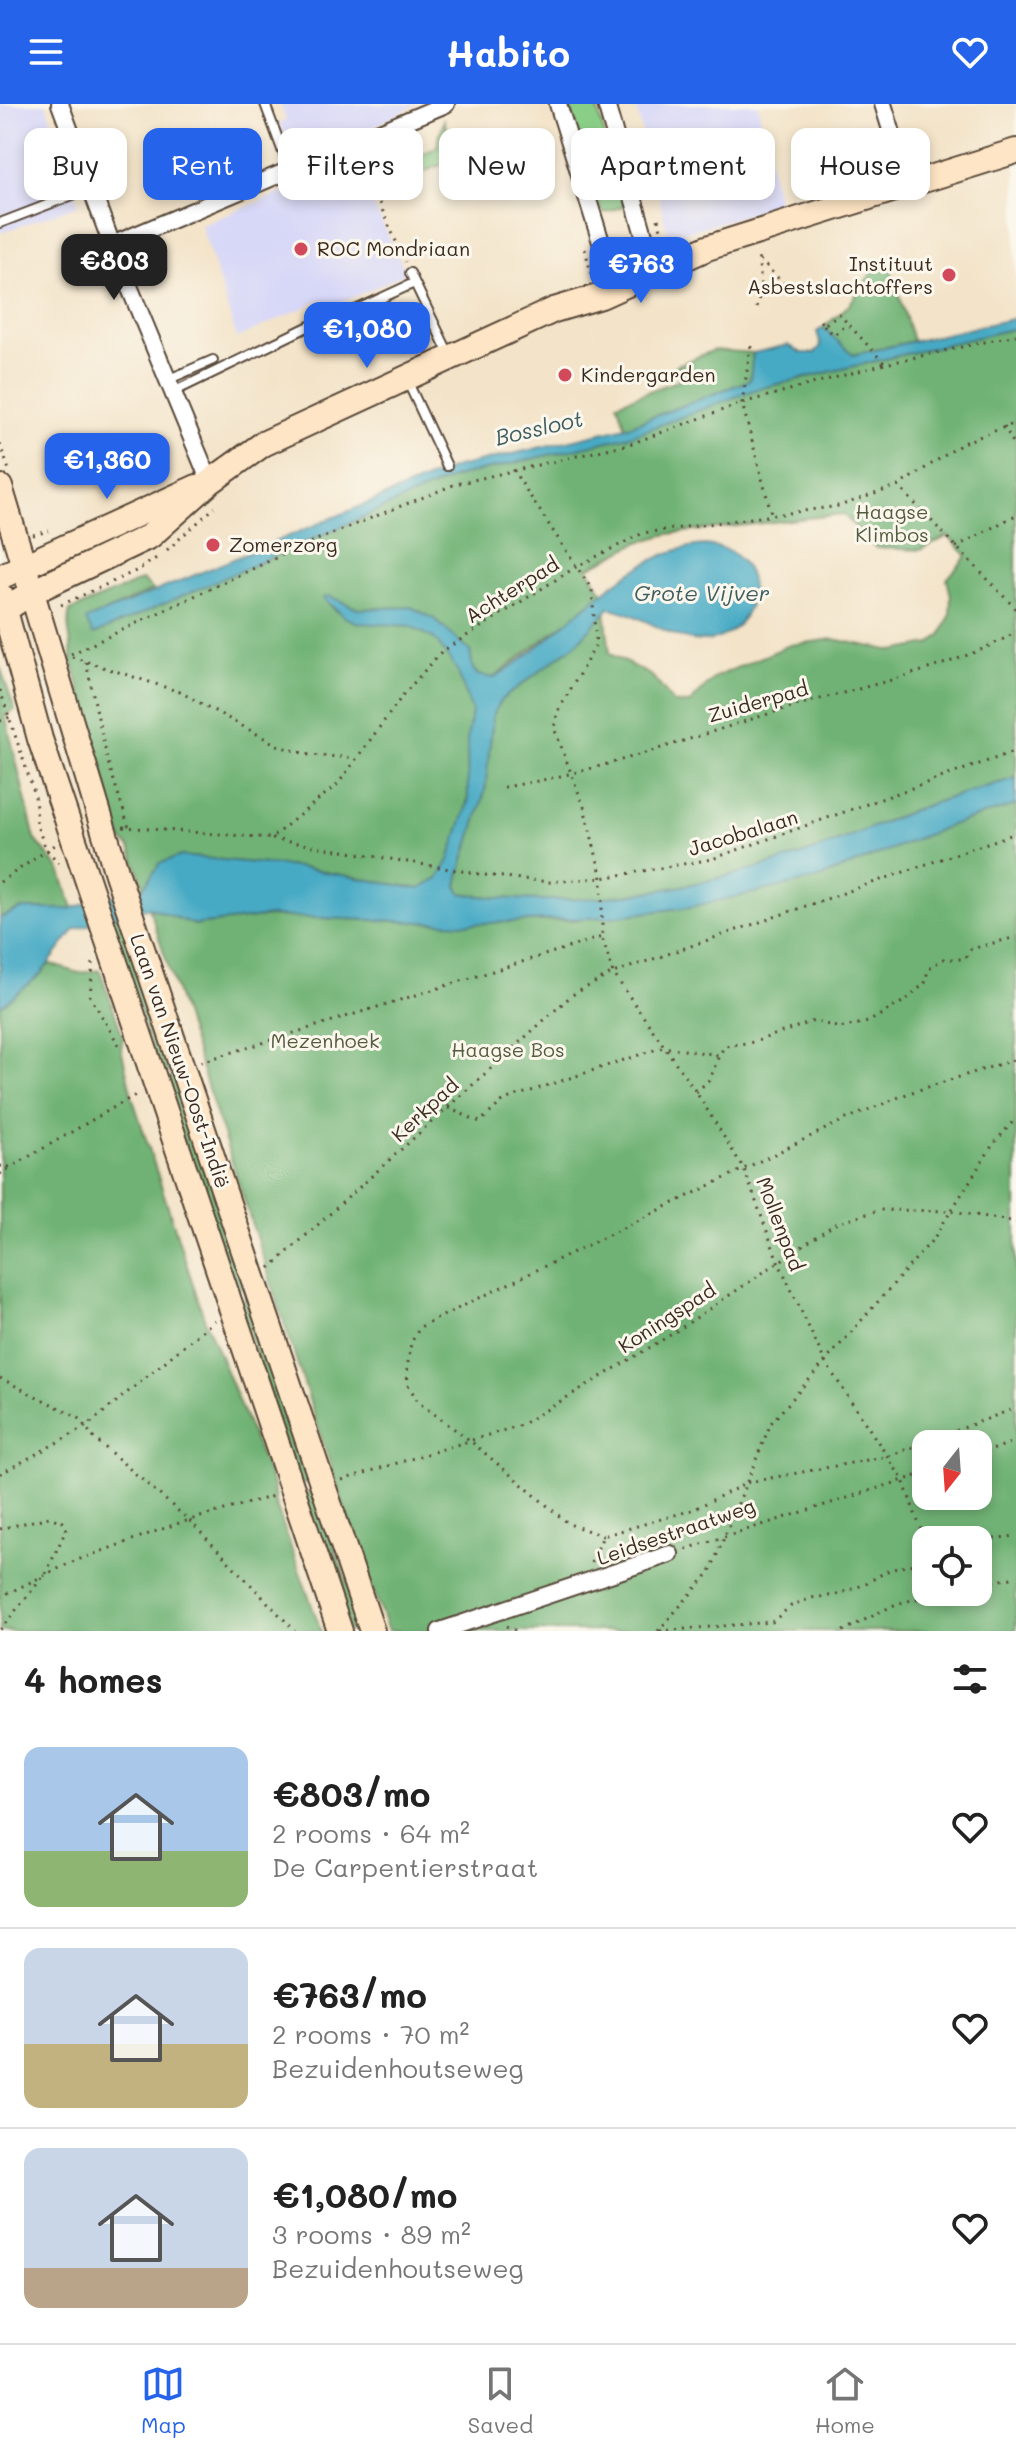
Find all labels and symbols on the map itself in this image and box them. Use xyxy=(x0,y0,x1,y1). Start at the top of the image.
pin: €803 xyxy=(67,234,161,302)
place label: ROC Mondriaan xyxy=(317,235,470,261)
pin: €763 xyxy=(594,237,688,305)
marker: ROC Mondriaan xyxy=(292,240,310,258)
place label: Instituut Asbestslachtoffers xyxy=(747,250,933,299)
marker: Instituut Asbestslachtoffers xyxy=(940,266,958,284)
pin: €1,080 xyxy=(302,302,432,370)
place label: Kindergarden xyxy=(581,361,716,387)
marker: Kindergarden xyxy=(556,366,574,384)
water label: Bossloot xyxy=(492,403,586,452)
pin: €1,360 xyxy=(42,433,172,501)
park label: Haagse Klimbos xyxy=(855,498,929,547)
place label: Zomerzorg xyxy=(229,531,337,557)
marker: Zomerzorg xyxy=(204,536,222,554)
street label: Achterpad xyxy=(460,550,563,628)
water label: Grote Vijver xyxy=(634,578,770,607)
street label: Zuiderpad xyxy=(705,674,811,728)
street label: Jacobalaan xyxy=(685,803,801,861)
street label: Laan van Nieuw-Oost-Indië xyxy=(125,930,237,1191)
park label: Mezenhoek xyxy=(270,1027,380,1053)
park label: Haagse Bos xyxy=(451,1036,565,1062)
street label: Kerkpad xyxy=(385,1072,463,1147)
street label: Mollenpad xyxy=(751,1173,811,1274)
street label: Koningspad xyxy=(613,1276,720,1358)
north arrow xyxy=(912,1430,992,1510)
street label: Leidsestraatweg xyxy=(593,1492,758,1570)

